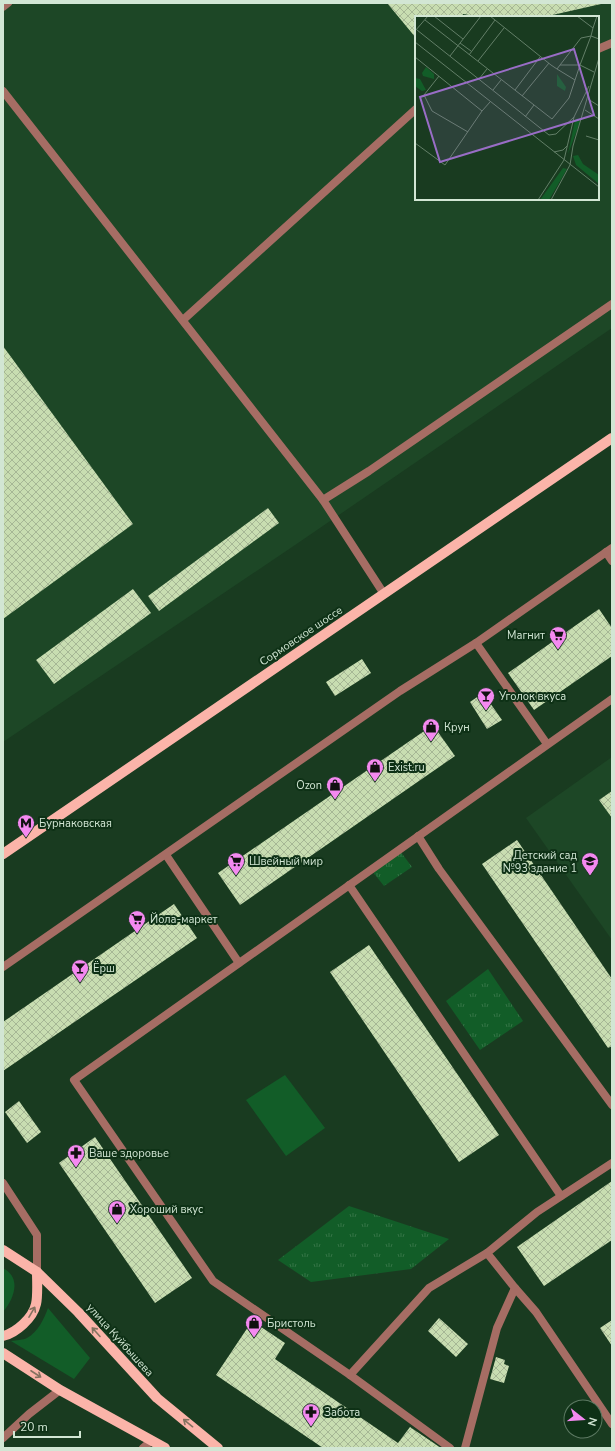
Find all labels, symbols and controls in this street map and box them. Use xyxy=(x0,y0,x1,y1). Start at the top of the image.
inset map xyxy=(415,16,599,200)
street label: Сормовское шоссе xyxy=(257,603,345,669)
supermarket icon: Магнит xyxy=(548,625,568,650)
place label: Магнит xyxy=(507,628,545,643)
bar icon: Уголок вкуса xyxy=(476,686,496,711)
place label: Уголок вкуса xyxy=(498,689,566,704)
shop icon: Крун xyxy=(421,717,441,742)
place label: Крун xyxy=(444,720,470,735)
shop icon: Exist.ru xyxy=(365,757,385,782)
place label: Exist.ru xyxy=(388,760,425,775)
shop icon: Ozon xyxy=(325,775,345,800)
place label: Ozon xyxy=(296,778,322,793)
metro station icon: Бурнаковская xyxy=(16,813,36,838)
place label: Бурнаковская xyxy=(39,816,112,831)
place label: Детский сад №93 здание 1 xyxy=(503,848,577,876)
supermarket icon: Швейный мир xyxy=(226,851,246,876)
school or university icon: Детский сад №93 здание 1 xyxy=(580,851,600,876)
place label: Швейный мир xyxy=(249,854,323,869)
supermarket icon: Йола-маркет xyxy=(127,909,147,934)
place label: Йола-маркет xyxy=(150,912,218,927)
bar icon: Ёрш xyxy=(70,958,90,983)
place label: Ёрш xyxy=(93,961,115,976)
pharmacy icon: Ваше здоровье xyxy=(66,1143,86,1168)
place label: Ваше здоровье xyxy=(89,1146,169,1161)
shop icon: Хороший вкус xyxy=(107,1199,127,1224)
place label: Хороший вкус xyxy=(130,1202,203,1217)
street label: улица Куйбышева xyxy=(83,1300,157,1380)
one-way arrow xyxy=(28,1306,36,1318)
shop icon: Бристоль xyxy=(244,1313,264,1338)
place label: Бристоль xyxy=(267,1316,316,1331)
one-way arrow xyxy=(92,1326,101,1337)
one-way arrow xyxy=(30,1370,41,1378)
north arrow xyxy=(563,1399,603,1439)
pharmacy icon: Забота xyxy=(301,1402,321,1427)
place label: Забота xyxy=(324,1405,360,1420)
scale bar xyxy=(14,1413,80,1439)
text: N xyxy=(584,1416,600,1428)
text: 20 m xyxy=(20,1419,48,1435)
one-way arrow xyxy=(182,1419,193,1428)

